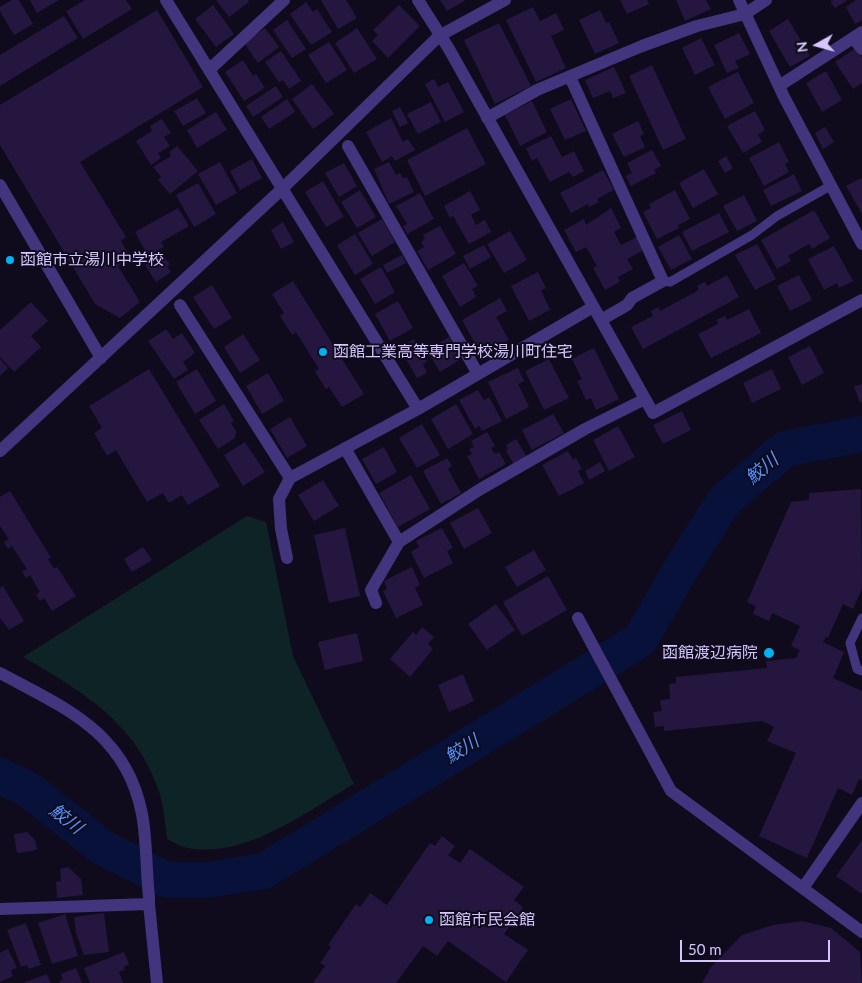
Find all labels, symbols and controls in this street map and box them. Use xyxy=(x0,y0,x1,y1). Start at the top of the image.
north arrow xyxy=(792,20,842,70)
text: N xyxy=(793,41,811,53)
place label: 函館市立湯川中学校 xyxy=(20,250,164,270)
marker: 函館市立湯川中学校 xyxy=(4,254,16,266)
place label: 函館工業高等専門学校湯川町住宅 xyxy=(333,342,573,362)
marker: 函館工業高等専門学校湯川町住宅 xyxy=(317,346,329,358)
water label: 鮫川 xyxy=(741,449,783,489)
place label: 函館渡辺病院 xyxy=(662,643,758,663)
marker: 函館渡辺病院 xyxy=(762,646,776,660)
water label: 鮫川 xyxy=(441,730,483,768)
water label: 鮫川 xyxy=(45,799,87,839)
place label: 函館市民会館 xyxy=(439,910,535,930)
marker: 函館市民会館 xyxy=(423,914,435,926)
scale bar xyxy=(682,930,832,962)
text: 50 m xyxy=(688,940,722,958)

